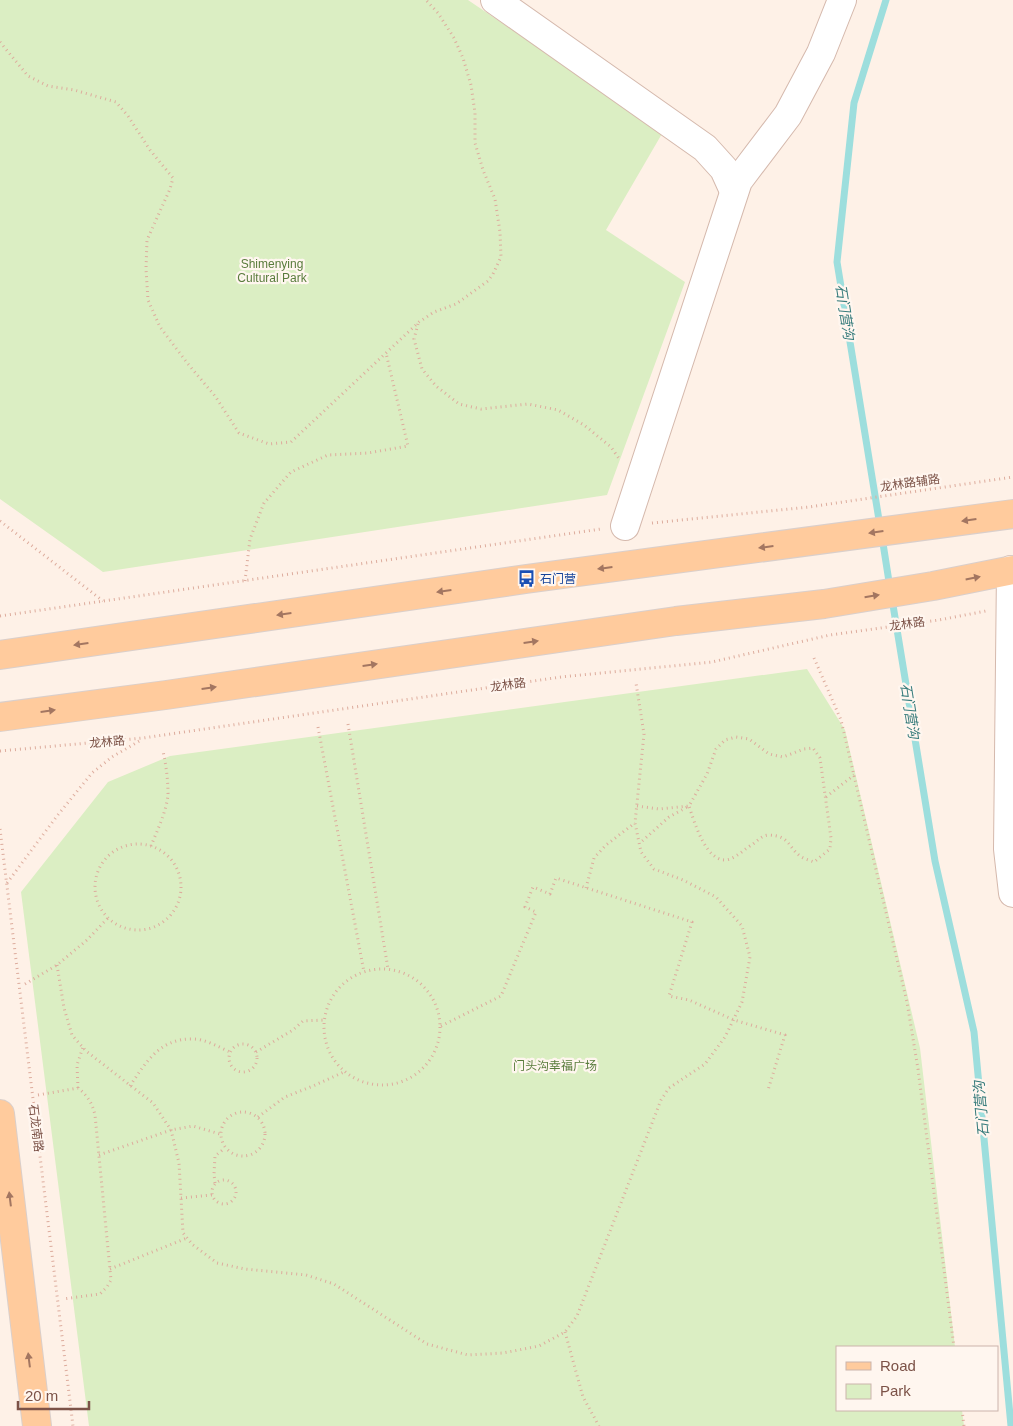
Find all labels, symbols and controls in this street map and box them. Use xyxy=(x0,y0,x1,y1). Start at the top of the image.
park label: Shimenying Cultural Park xyxy=(237,257,308,285)
water label: 石门营沟 xyxy=(833,283,858,343)
street label: 龙林路辅路 xyxy=(879,472,941,494)
one-way arrow xyxy=(961,516,977,524)
one-way arrow xyxy=(868,528,884,536)
one-way arrow xyxy=(758,543,774,551)
one-way arrow xyxy=(597,564,613,572)
bus stop icon: 石门营 xyxy=(516,569,536,589)
place label: 石门营 xyxy=(540,572,576,586)
one-way arrow xyxy=(965,574,981,582)
one-way arrow xyxy=(436,587,452,595)
one-way arrow xyxy=(864,592,880,600)
one-way arrow xyxy=(275,610,291,618)
street label: 龙林路 xyxy=(888,615,926,633)
one-way arrow xyxy=(523,637,539,645)
one-way arrow xyxy=(73,640,89,648)
one-way arrow xyxy=(362,661,378,669)
street label: 龙林路 xyxy=(489,676,527,694)
water label: 石门营沟 xyxy=(898,682,923,742)
one-way arrow xyxy=(202,684,218,692)
one-way arrow xyxy=(41,707,57,715)
street label: 龙林路 xyxy=(88,733,126,751)
park label: 门头沟幸福广场 xyxy=(513,1059,597,1073)
water label: 石门营沟 xyxy=(970,1078,991,1138)
street label: 石龙南路 xyxy=(26,1103,46,1153)
one-way arrow xyxy=(6,1191,14,1207)
legend xyxy=(836,1346,998,1411)
one-way arrow xyxy=(25,1352,33,1368)
text: Road xyxy=(880,1357,916,1374)
scale bar xyxy=(18,1378,89,1410)
text: Park xyxy=(880,1382,911,1399)
text: 20 m xyxy=(25,1387,58,1404)

